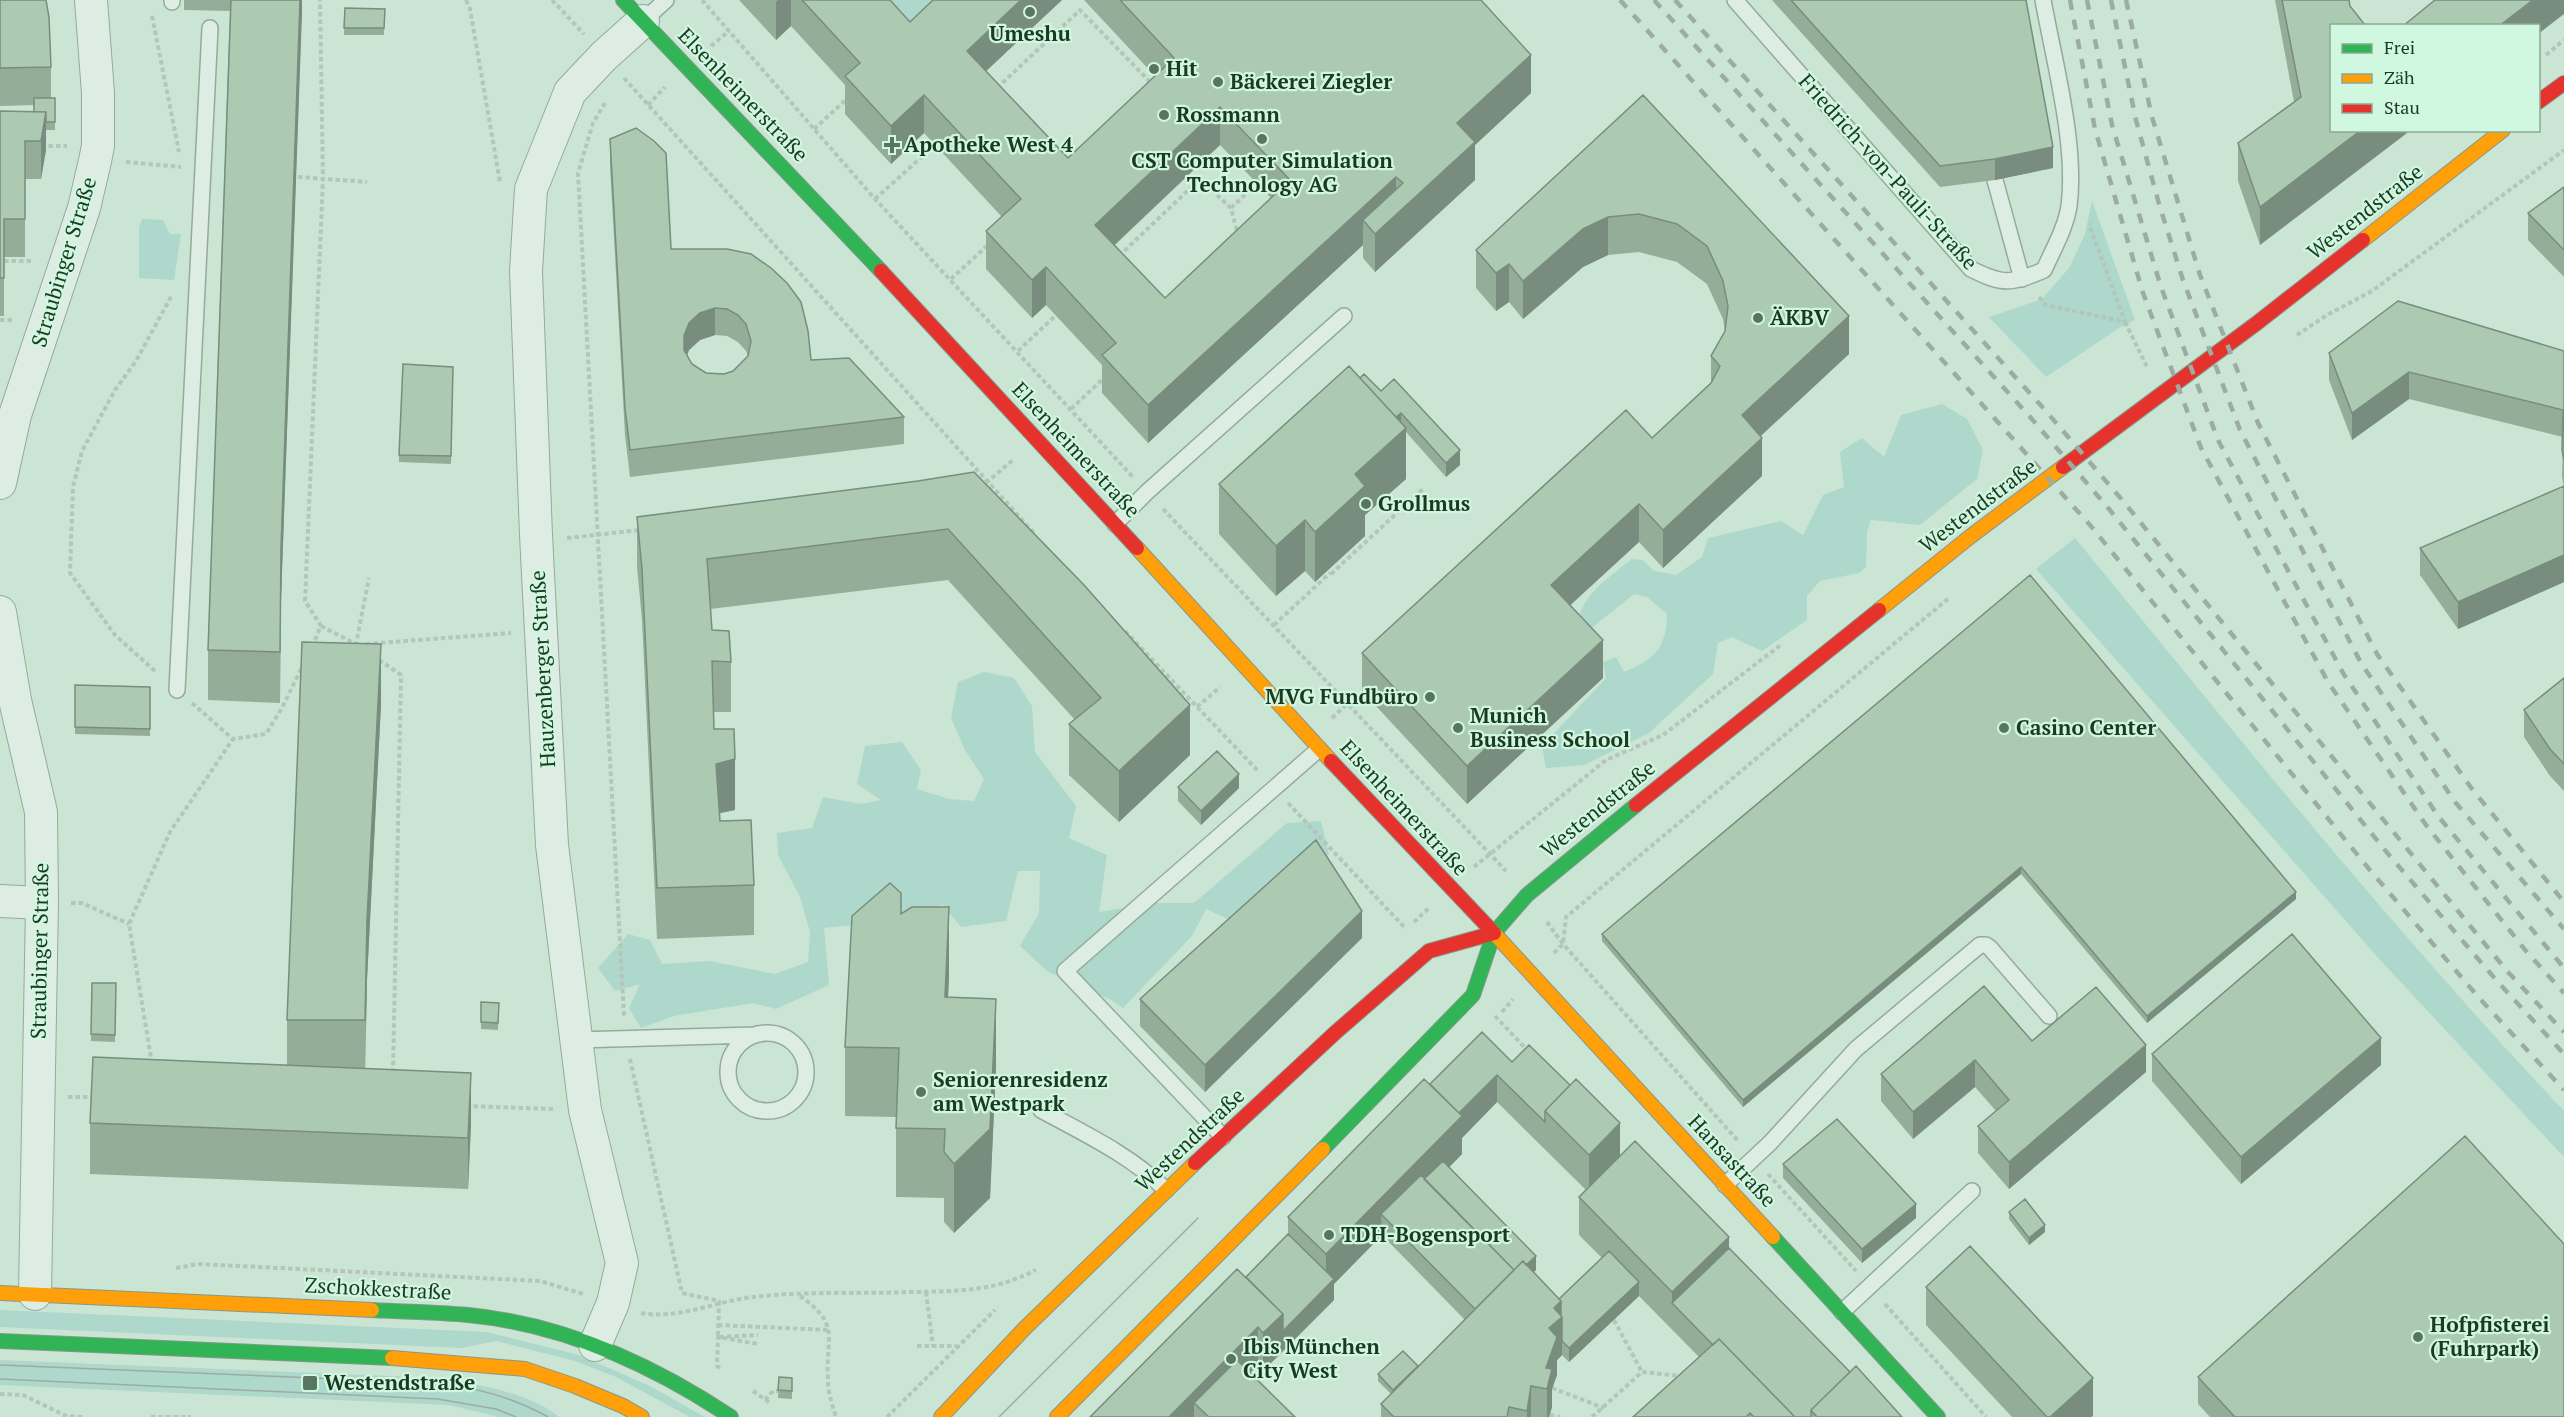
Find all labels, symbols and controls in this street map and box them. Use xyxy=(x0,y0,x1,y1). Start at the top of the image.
marker: Umeshu xyxy=(1023,5,1037,19)
place label: Umeshu xyxy=(989,19,1071,47)
street label: Elsenheimerstraße xyxy=(672,21,815,167)
legend xyxy=(2330,24,2540,132)
text: Frei xyxy=(2384,35,2415,59)
place label: Hit xyxy=(1166,54,1198,82)
marker: Hit xyxy=(1147,62,1161,76)
text: Zäh xyxy=(2384,65,2415,89)
place label: Bäckerei Ziegler xyxy=(1230,67,1392,95)
street label: Friedrich-von-Pauli-Straße xyxy=(1793,67,1984,275)
marker: Bäckerei Ziegler xyxy=(1211,75,1225,89)
text: Stau xyxy=(2384,95,2420,119)
place label: Rossmann xyxy=(1176,100,1280,128)
marker: Rossmann xyxy=(1157,108,1171,122)
place label: Apotheke West 4 xyxy=(904,130,1073,158)
marker: CST Computer Simulation Technology AG xyxy=(1255,132,1269,146)
marker: Apotheke West 4 xyxy=(885,138,899,152)
place label: CST Computer Simulation Technology AG xyxy=(1131,146,1393,198)
street label: Westendstraße xyxy=(2301,157,2428,265)
street label: Straubinger Straße xyxy=(24,173,102,350)
place label: ÄKBV xyxy=(1770,303,1830,331)
marker: ÄKBV xyxy=(1751,311,1765,325)
street label: Elsenheimerstraße xyxy=(1006,375,1147,523)
street label: Westendstraße xyxy=(1913,452,2042,558)
place label: Grollmus xyxy=(1378,489,1470,517)
marker: Grollmus xyxy=(1359,497,1373,511)
street label: Hauzenberger Straße xyxy=(523,570,561,768)
place label: MVG Fundbüro xyxy=(1265,682,1418,710)
marker: MVG Fundbüro xyxy=(1423,690,1437,704)
place label: Munich Business School xyxy=(1470,701,1630,753)
place label: Casino Center xyxy=(2016,713,2156,741)
marker: Munich Business School xyxy=(1451,721,1465,735)
marker: Casino Center xyxy=(1997,721,2011,735)
street label: Elsenheimerstraße xyxy=(1334,733,1475,881)
street label: Westendstraße xyxy=(1534,753,1661,863)
street label: Straubinger Straße xyxy=(23,863,55,1039)
place label: Seniorenresidenz am Westpark xyxy=(933,1065,1108,1117)
street label: Westendstraße xyxy=(1129,1081,1250,1197)
marker: Seniorenresidenz am Westpark xyxy=(914,1085,928,1099)
street label: Hansastraße xyxy=(1682,1108,1783,1213)
place label: TDH-Bogensport xyxy=(1341,1220,1511,1248)
marker: TDH-Bogensport xyxy=(1322,1228,1336,1242)
street label: Zschokkestraße xyxy=(304,1270,452,1306)
place label: Hofpfisterei (Fuhrpark) xyxy=(2430,1310,2549,1362)
marker: Hofpfisterei (Fuhrpark) xyxy=(2411,1330,2425,1344)
place label: Ibis München City West xyxy=(1243,1332,1380,1384)
marker: Ibis München City West xyxy=(1224,1352,1238,1366)
place label: Westendstraße xyxy=(324,1368,475,1396)
marker: Westendstraße xyxy=(301,1374,319,1392)

